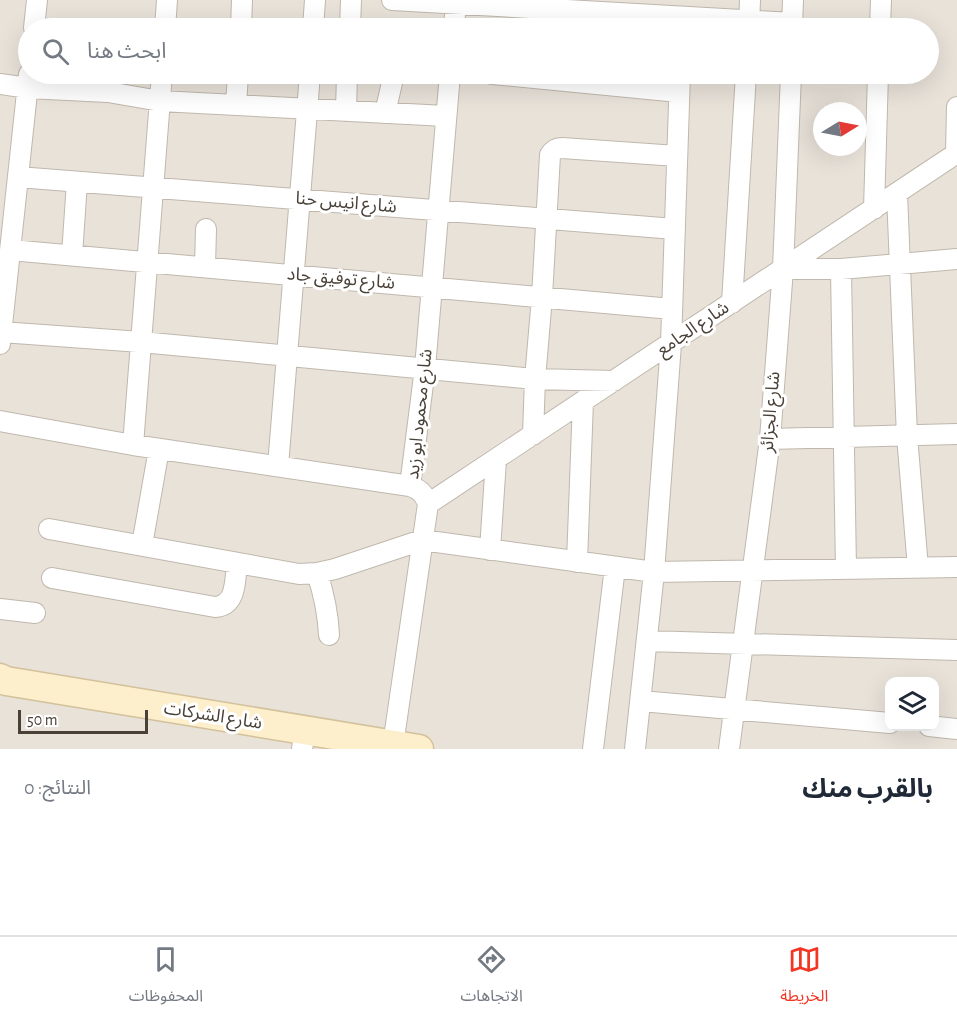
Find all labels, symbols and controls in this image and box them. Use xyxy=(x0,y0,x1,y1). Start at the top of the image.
search box xyxy=(18,18,939,84)
icon: search xyxy=(39,35,72,68)
text: ابحث هنا xyxy=(87,40,166,62)
north arrow xyxy=(813,102,867,156)
street label: شارع انيس حنا xyxy=(294,190,397,220)
street label: شارع توفيق جاد xyxy=(286,265,396,297)
street label: شارع الجامع xyxy=(654,298,735,363)
street label: شارع محمود ابو زيد xyxy=(404,348,440,481)
street label: شارع الجزائر xyxy=(758,371,787,455)
map controls xyxy=(885,677,939,731)
button: layers xyxy=(885,677,939,731)
street label: شارع الشركات xyxy=(162,699,263,737)
scale bar xyxy=(18,707,148,734)
text: 50 m xyxy=(27,712,58,728)
text: بالقرب منك xyxy=(802,776,933,802)
text: النتائج: 0 xyxy=(24,778,91,798)
tab: المحفوظات xyxy=(129,943,203,1013)
tab: الاتجاهات xyxy=(460,943,523,1013)
tab: الخريطة xyxy=(780,943,828,1013)

